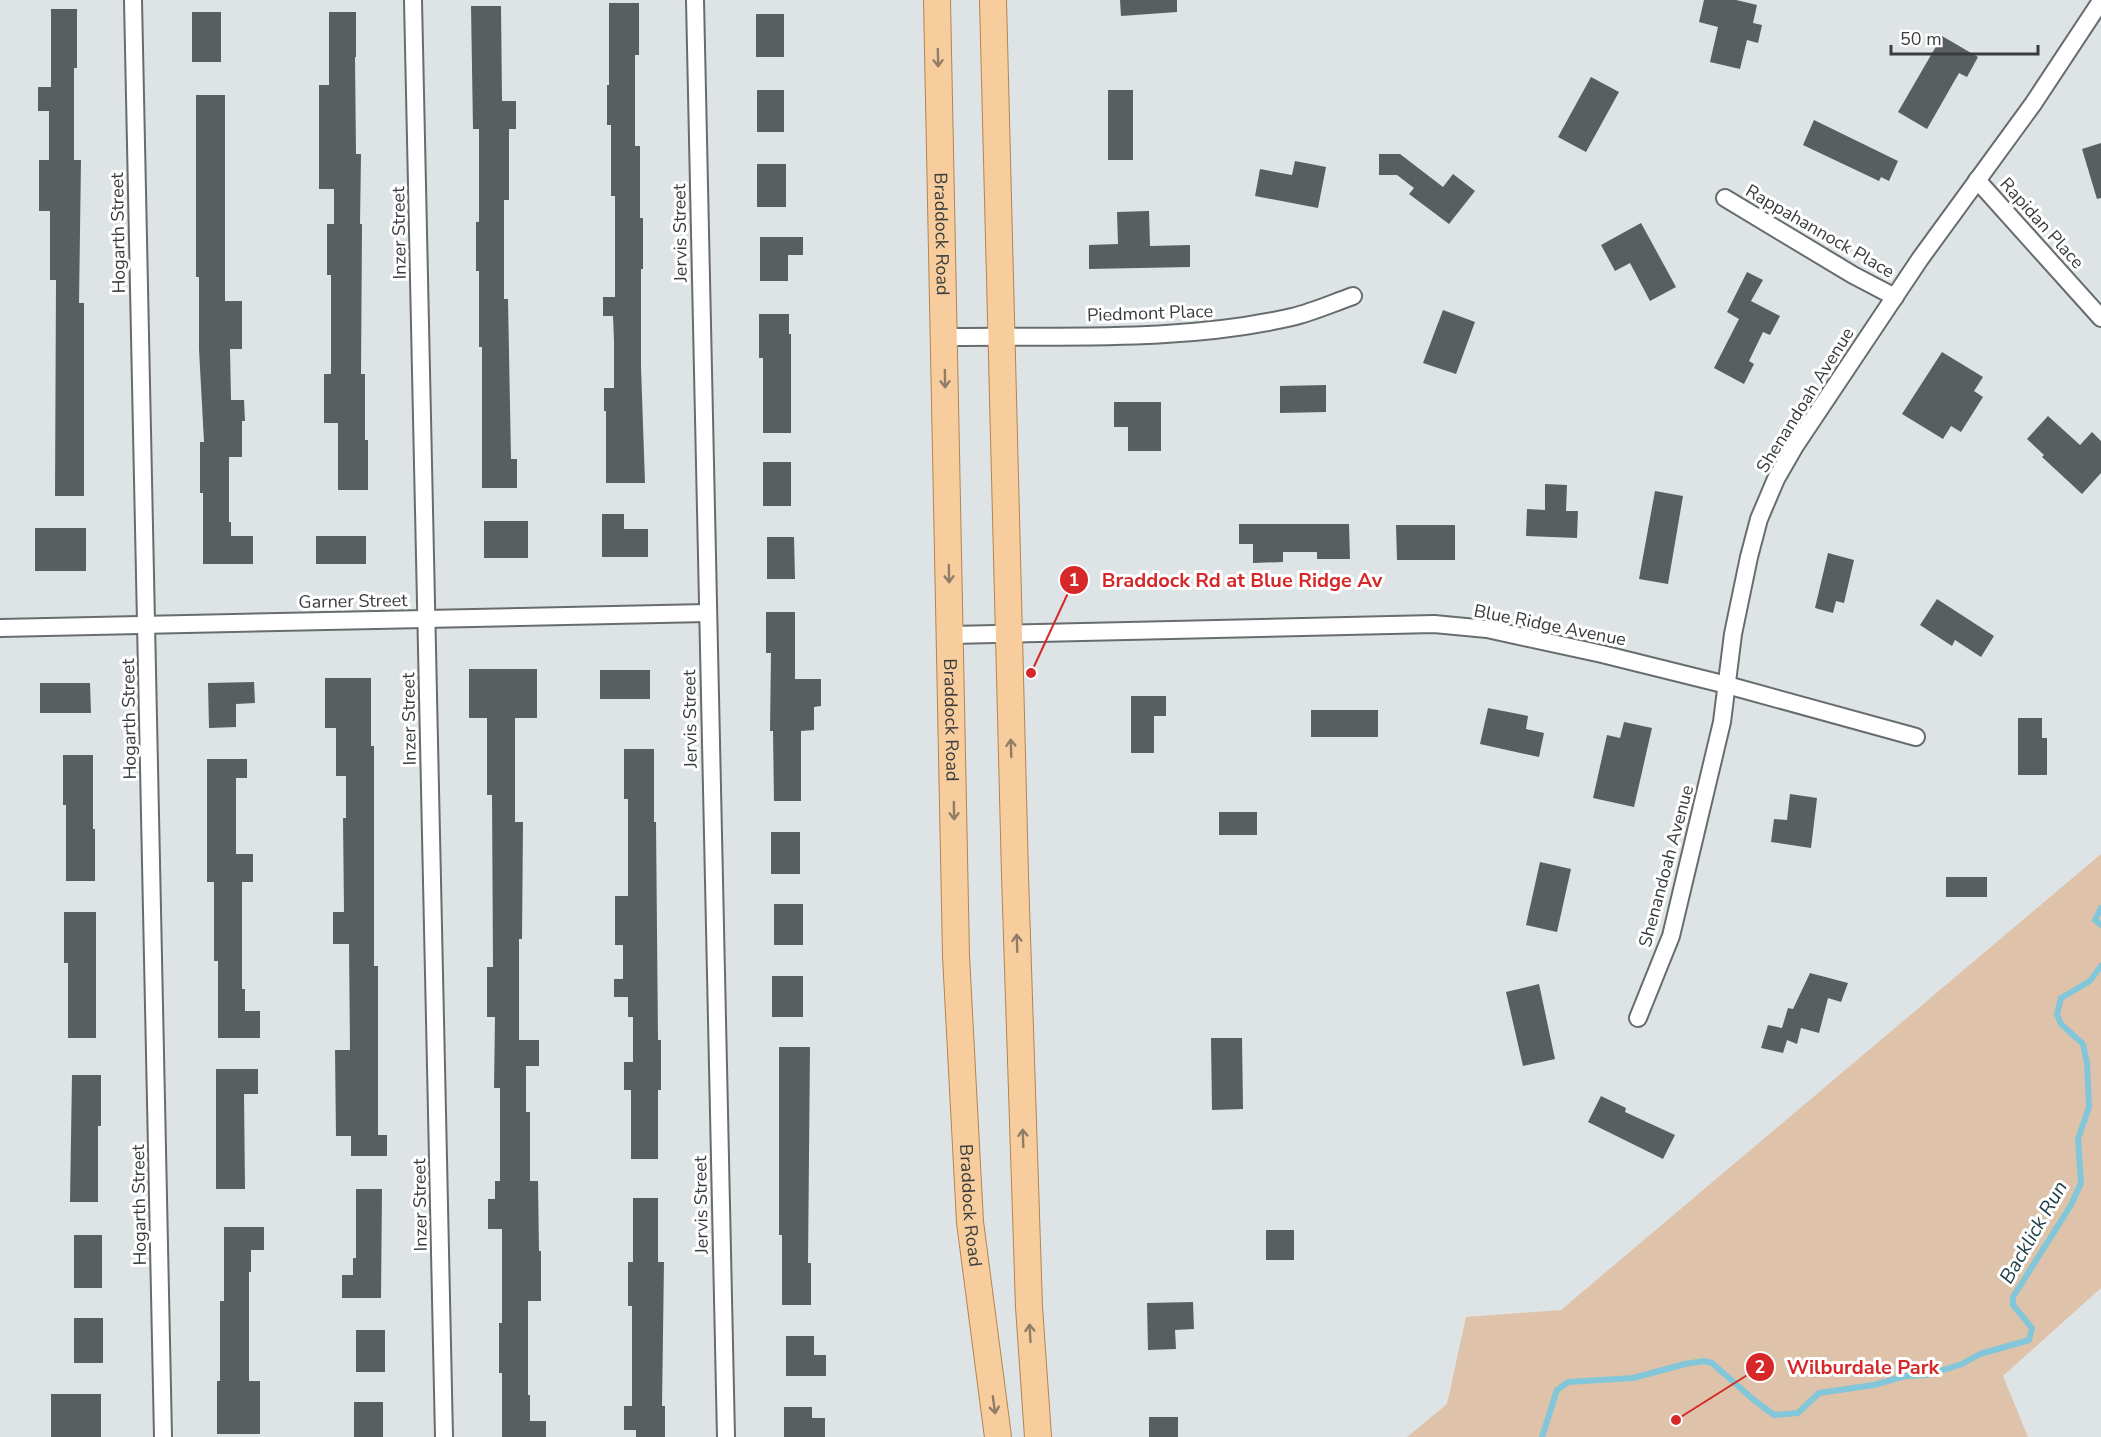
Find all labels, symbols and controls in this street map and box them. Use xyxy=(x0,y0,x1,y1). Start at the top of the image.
scale bar xyxy=(1891,18,2038,56)
text: 50 m xyxy=(1900,27,1942,51)
one-way arrow xyxy=(932,48,943,68)
street label: Hogarth Street xyxy=(105,172,131,294)
street label: Braddock Road xyxy=(928,172,955,296)
street label: Rapidan Place xyxy=(1995,172,2089,274)
street label: Rappahannock Place xyxy=(1741,179,1899,283)
street label: Jervis Street xyxy=(667,183,693,283)
street label: Inzer Street xyxy=(386,186,412,280)
street label: Piedmont Place xyxy=(1087,299,1213,327)
street label: Shenandoah Avenue xyxy=(1751,323,1859,477)
one-way arrow xyxy=(939,369,951,389)
callout: Braddock Rd at Blue Ridge Av xyxy=(1059,561,1394,599)
one-way arrow xyxy=(944,564,955,584)
text: Braddock Rd at Blue Ridge Av xyxy=(1102,567,1383,594)
text: 1 xyxy=(1069,568,1079,592)
street label: Garner Street xyxy=(298,588,408,614)
street label: Blue Ridge Avenue xyxy=(1472,598,1628,652)
street label: Hogarth Street xyxy=(116,658,142,780)
street label: Braddock Road xyxy=(938,658,965,782)
street label: Jervis Street xyxy=(677,669,703,769)
street label: Inzer Street xyxy=(396,672,422,766)
one-way arrow xyxy=(1005,739,1017,759)
street label: Shenandoah Avenue xyxy=(1633,782,1699,950)
one-way arrow xyxy=(948,801,960,821)
one-way arrow xyxy=(1011,934,1022,954)
one-way arrow xyxy=(1017,1129,1029,1149)
street label: Braddock Road xyxy=(954,1143,988,1268)
street label: Hogarth Street xyxy=(126,1144,152,1266)
street label: Jervis Street xyxy=(688,1155,714,1255)
street label: Inzer Street xyxy=(407,1158,433,1252)
water label: Backlick Run xyxy=(1993,1176,2074,1288)
one-way arrow xyxy=(1025,1324,1036,1344)
callout: Wilburdale Park xyxy=(1745,1348,1951,1386)
text: Wilburdale Park xyxy=(1787,1354,1941,1381)
text: 2 xyxy=(1755,1355,1765,1379)
one-way arrow xyxy=(988,1394,999,1414)

